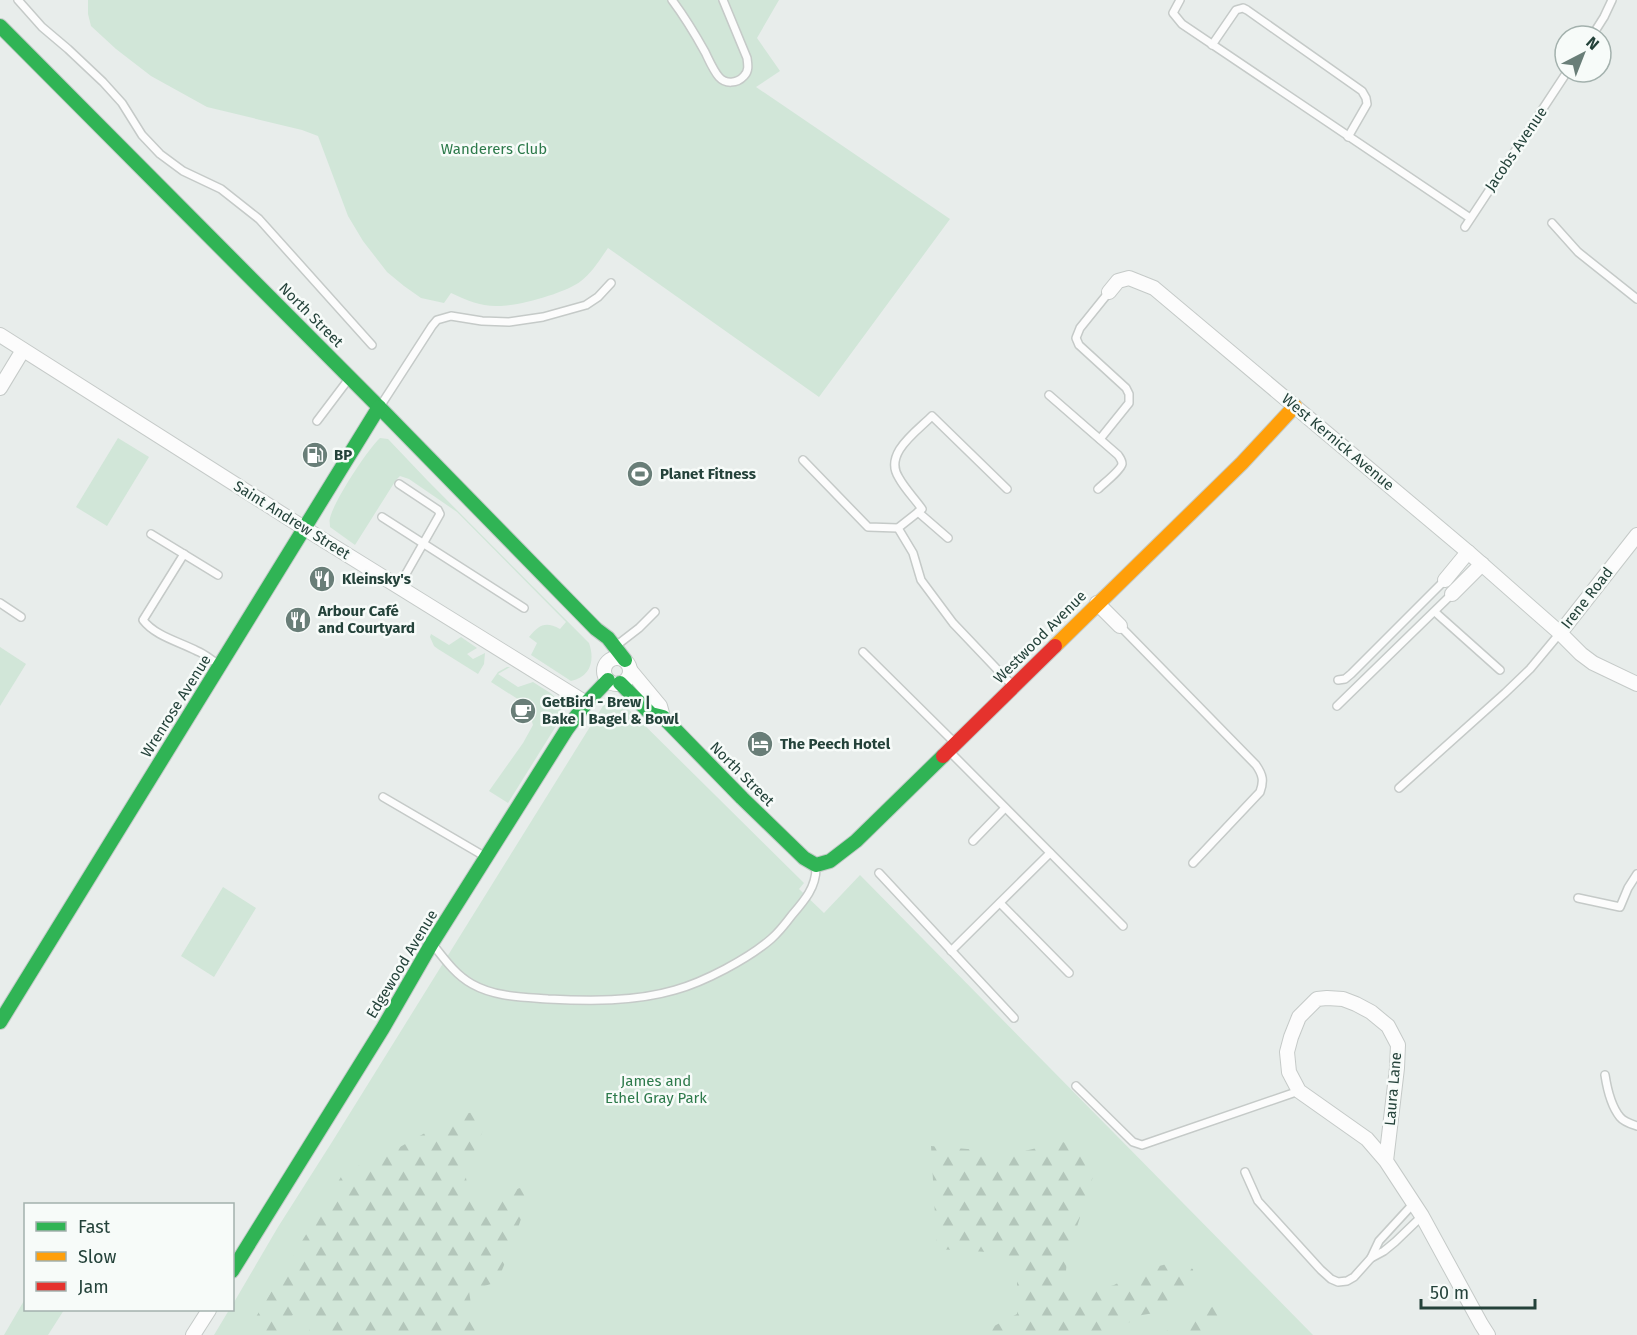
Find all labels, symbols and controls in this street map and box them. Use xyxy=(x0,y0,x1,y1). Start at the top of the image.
north arrow xyxy=(1553,24,1613,84)
text: N xyxy=(1582,33,1603,54)
street label: Jacobs Avenue xyxy=(1481,103,1551,195)
park label: Wanderers Club xyxy=(441,140,547,158)
street label: North Street xyxy=(275,279,347,351)
street label: West Kernick Avenue xyxy=(1278,390,1398,494)
fuel station icon: BP xyxy=(300,440,330,470)
place label: BP xyxy=(334,446,352,464)
sports icon: Planet Fitness xyxy=(625,459,655,489)
place label: Planet Fitness xyxy=(660,465,756,483)
street label: Saint Andrew Street xyxy=(230,477,354,563)
restaurant icon: Kleinsky's xyxy=(307,564,337,594)
street label: Irene Road xyxy=(1557,564,1617,632)
place label: Kleinsky's xyxy=(342,570,411,588)
street label: Westwood Avenue xyxy=(990,587,1090,687)
place label: Arbour Café and Courtyard xyxy=(317,602,415,637)
restaurant icon: Arbour Café and Courtyard xyxy=(283,605,313,635)
street label: Wrenrose Avenue xyxy=(137,651,215,761)
place label: GetBird - Brew | Bake | Bagel & Bowl xyxy=(542,693,679,728)
cafe icon: GetBird - Brew | Bake | Bagel & Bowl xyxy=(508,696,538,726)
hotel icon: The Peech Hotel xyxy=(745,729,775,759)
place label: The Peech Hotel xyxy=(780,735,891,753)
street label: North Street xyxy=(706,738,778,810)
street label: Edgewood Avenue xyxy=(362,906,442,1022)
street label: Laura Lane xyxy=(1381,1051,1405,1127)
park label: James and Ethel Gray Park xyxy=(605,1072,707,1107)
legend xyxy=(24,1203,234,1311)
text: Fast xyxy=(78,1216,111,1238)
text: Slow xyxy=(78,1246,117,1268)
scale bar xyxy=(1421,1272,1535,1310)
text: Jam xyxy=(78,1276,109,1298)
text: 50 m xyxy=(1430,1282,1469,1304)

